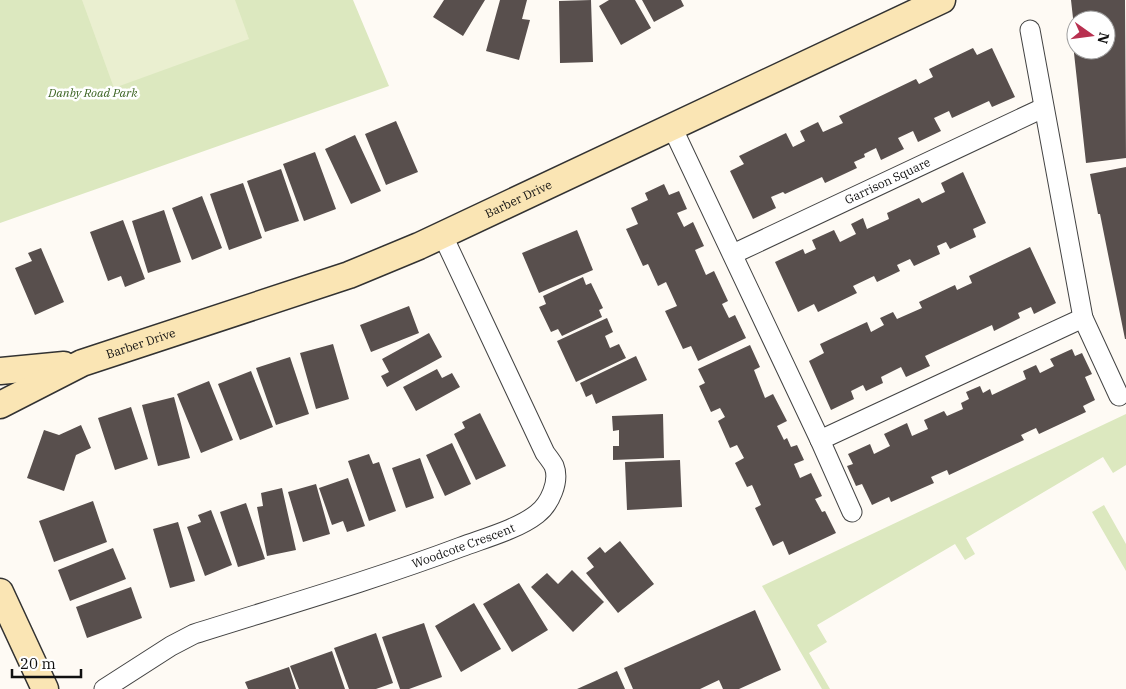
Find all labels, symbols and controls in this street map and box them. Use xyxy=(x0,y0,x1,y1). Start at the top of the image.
north arrow xyxy=(1066,10,1116,60)
text: N xyxy=(1094,31,1114,46)
park label: Danby Road Park xyxy=(47,85,138,100)
street label: Garrison Square xyxy=(842,154,933,207)
street label: Barber Drive xyxy=(482,177,554,221)
street label: Barber Drive xyxy=(104,325,177,362)
street label: Woodcote Crescent xyxy=(410,520,517,571)
scale bar xyxy=(12,646,81,678)
text: 20 m xyxy=(20,654,56,673)

